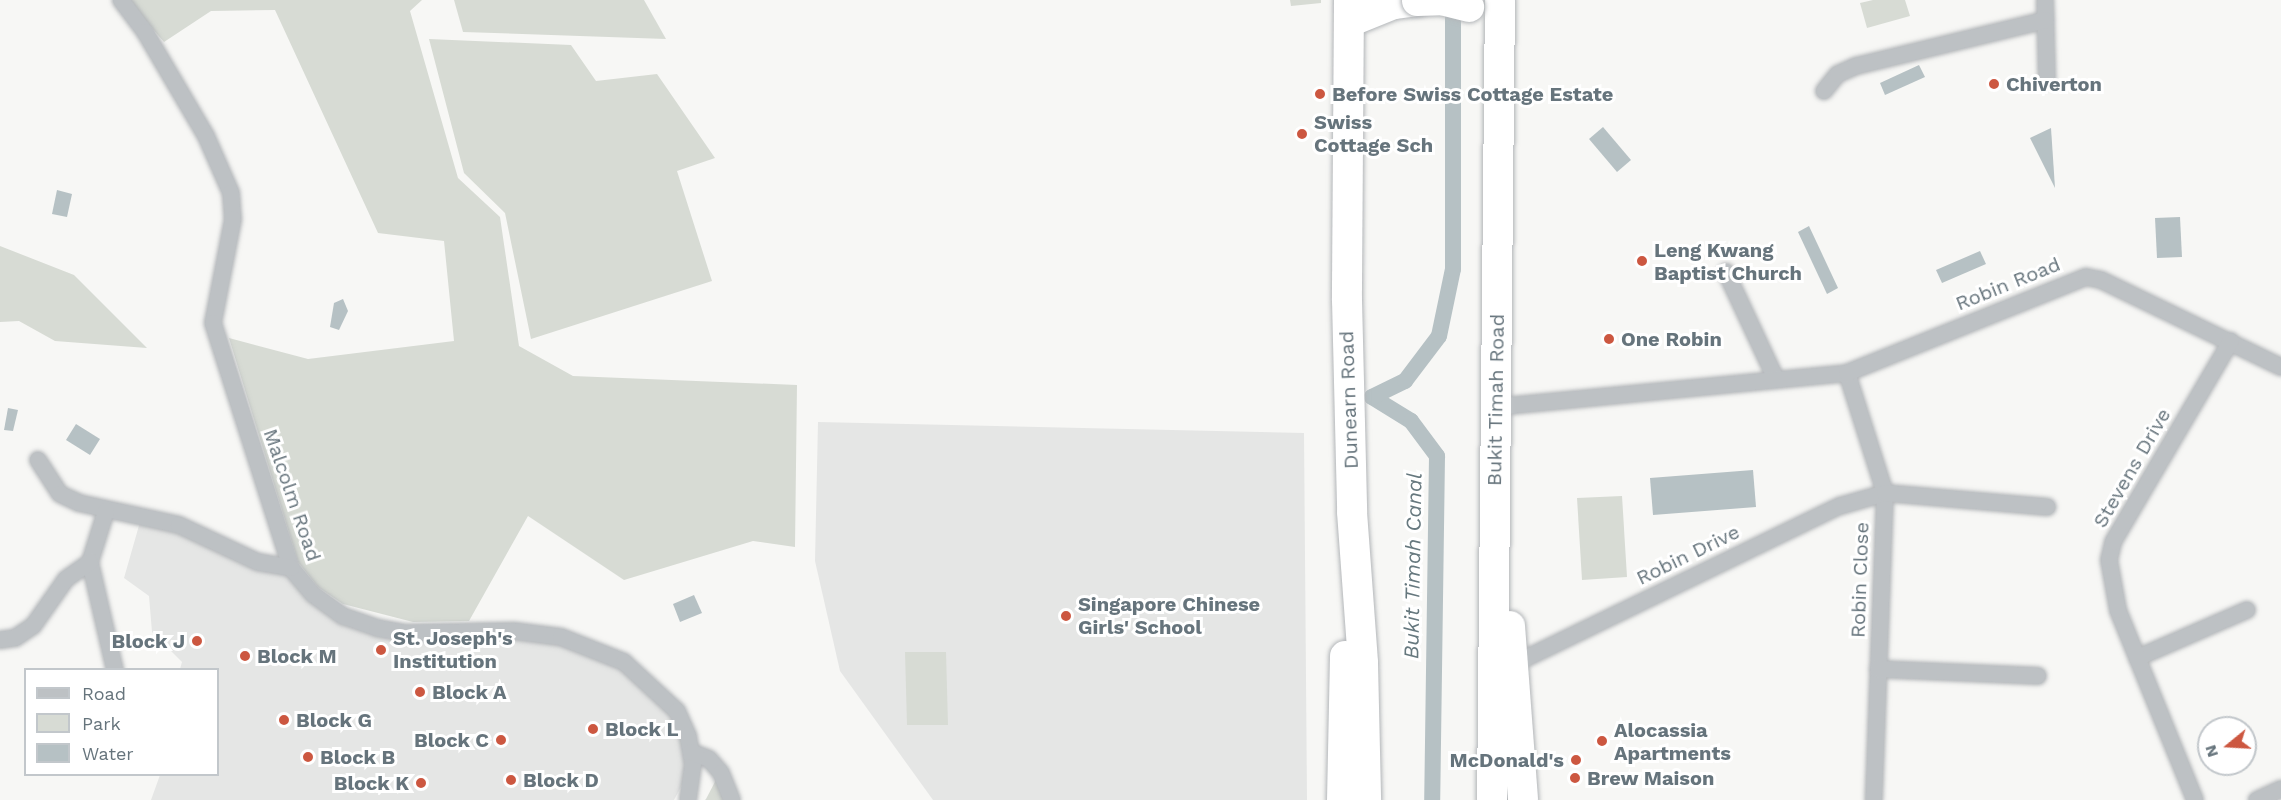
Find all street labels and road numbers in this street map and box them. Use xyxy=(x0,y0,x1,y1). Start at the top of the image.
street label: Robin Road xyxy=(1952,252,2064,316)
street label: Bukit Timah Road xyxy=(1482,313,1510,487)
street label: Dunearn Road xyxy=(1335,331,1363,469)
street label: Stevens Drive xyxy=(2088,404,2176,532)
street label: Malcolm Road xyxy=(258,426,326,564)
street label: Robin Drive xyxy=(1633,520,1743,590)
street label: Robin Close xyxy=(1846,522,1874,638)

